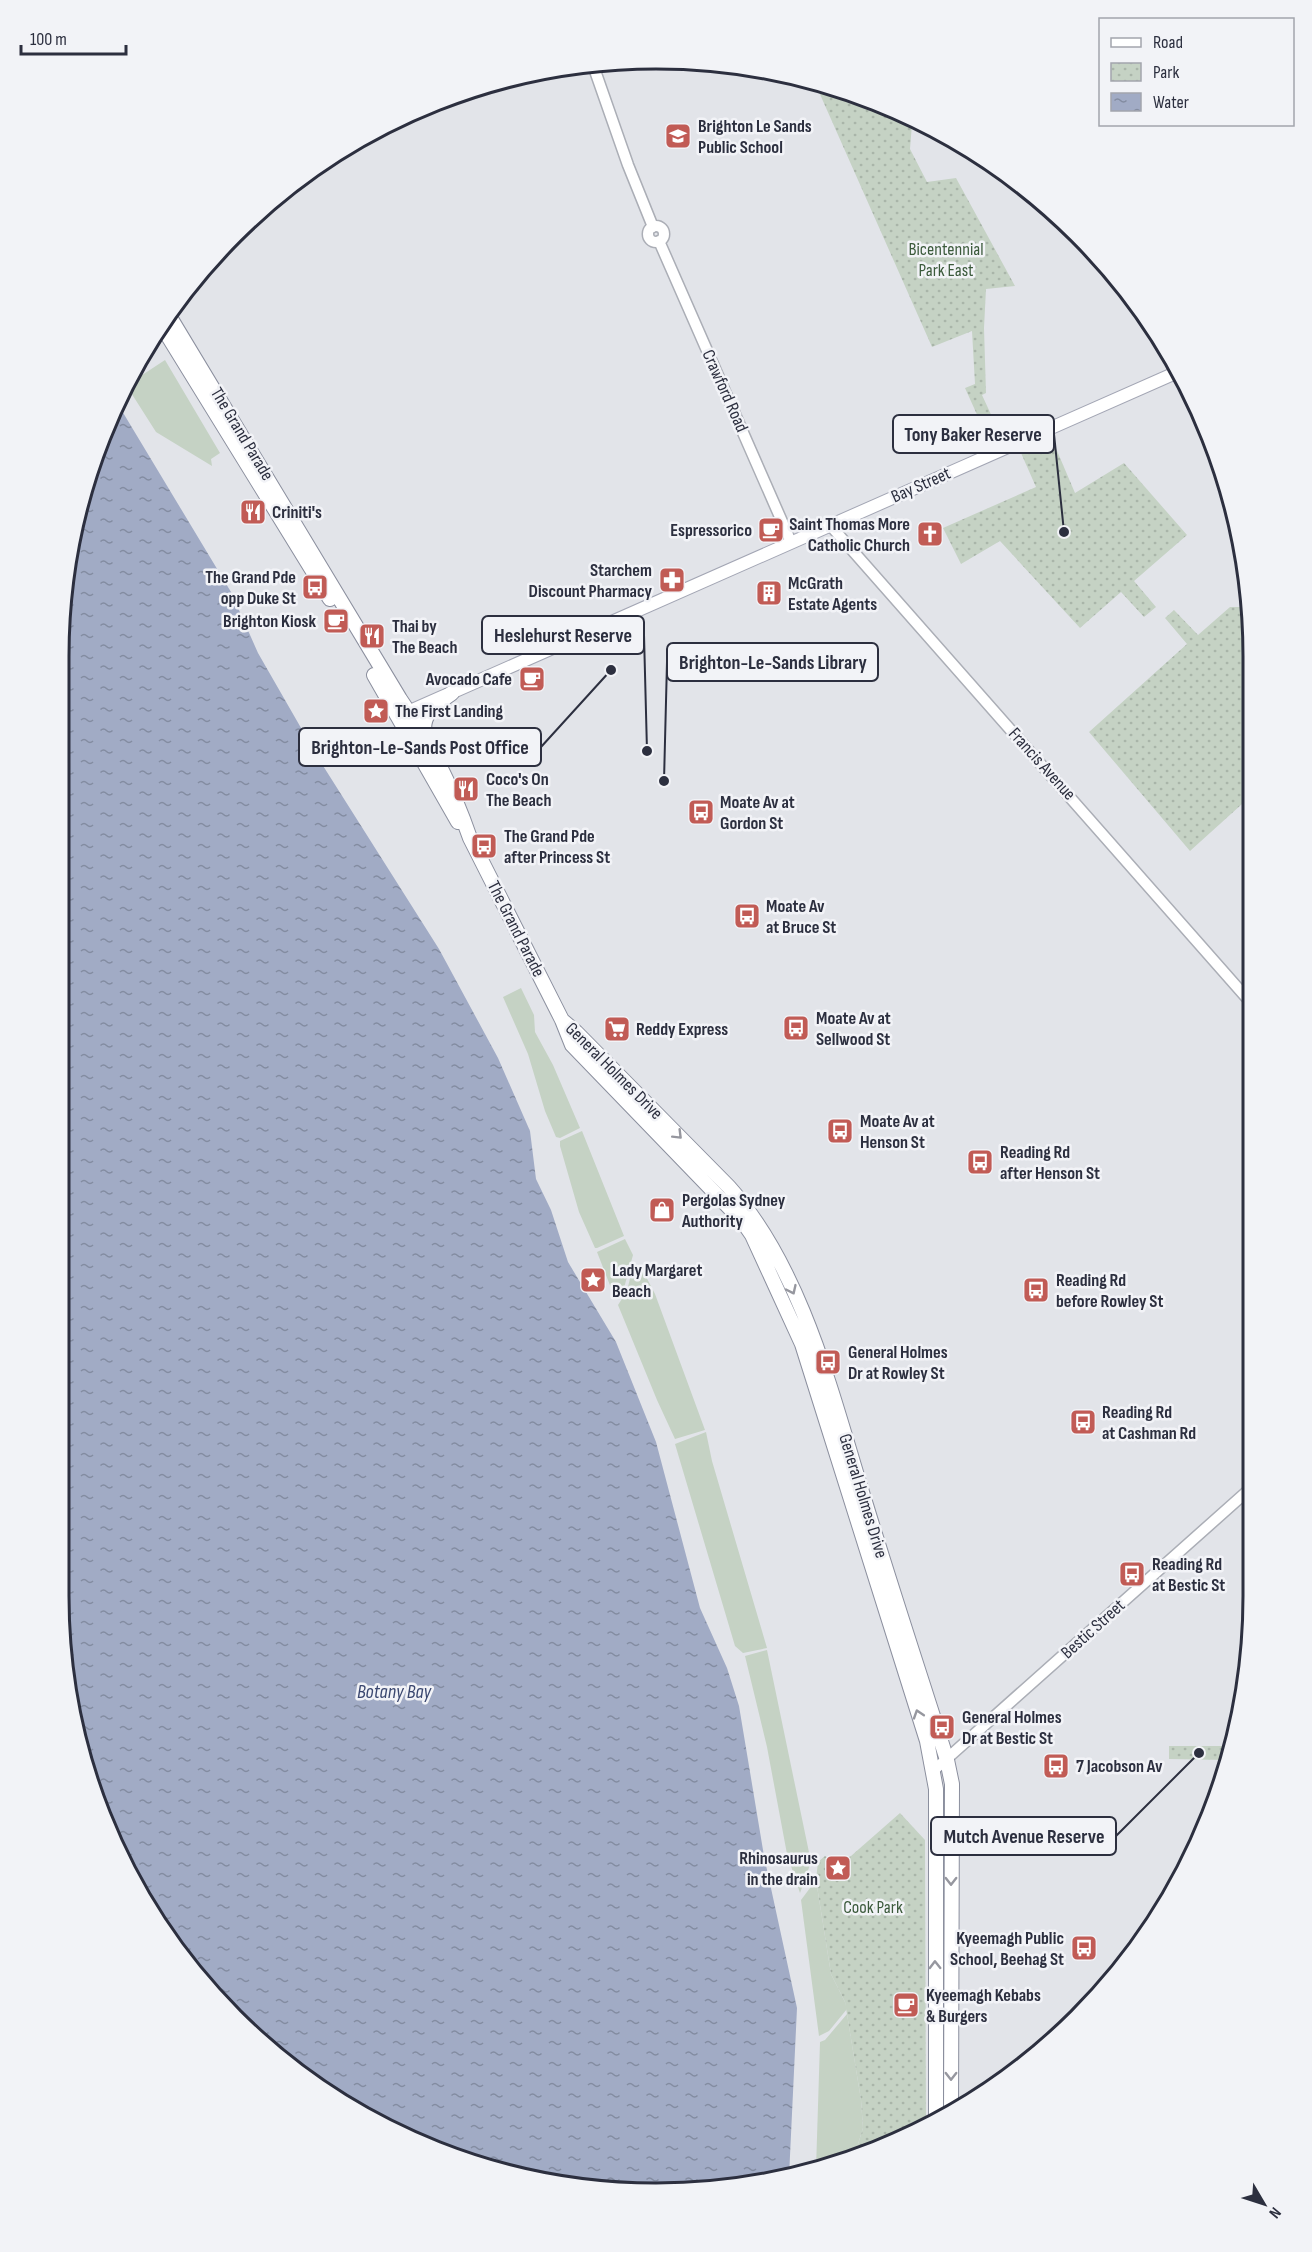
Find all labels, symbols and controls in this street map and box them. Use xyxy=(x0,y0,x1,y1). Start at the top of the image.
scale bar xyxy=(21,18,126,56)
legend xyxy=(1099,18,1294,126)
text: 100 m xyxy=(30,29,67,50)
text: Road xyxy=(1153,32,1183,53)
text: Park xyxy=(1153,62,1179,83)
text: Water xyxy=(1153,92,1189,113)
place label: Brighton Le Sands Public School xyxy=(698,116,812,158)
school or university icon: Brighton Le Sands Public School xyxy=(663,121,693,151)
park label: Bicentennial Park East xyxy=(908,239,984,281)
street label: Crawford Road xyxy=(698,347,752,435)
street label: The Grand Parade xyxy=(206,384,278,484)
callout: Tony Baker Reserve xyxy=(893,415,1054,453)
text: Tony Baker Reserve xyxy=(904,423,1042,447)
street label: Bay Street xyxy=(888,462,954,507)
restaurant icon: Criniti's xyxy=(238,497,268,527)
place label: Criniti's xyxy=(272,502,322,523)
place label: Saint Thomas More Catholic Church xyxy=(789,514,910,556)
cafe icon: Espressorico xyxy=(756,515,786,545)
church icon: Saint Thomas More Catholic Church xyxy=(915,519,945,549)
place label: Espressorico xyxy=(670,520,752,541)
place label: Starchem Discount Pharmacy xyxy=(529,560,653,602)
pharmacy icon: Starchem Discount Pharmacy xyxy=(657,565,687,595)
place label: The Grand Pde opp Duke St xyxy=(205,567,296,609)
bus stop icon: The Grand Pde opp Duke St xyxy=(300,572,330,602)
place label: McGrath Estate Agents xyxy=(788,573,877,615)
building icon: McGrath Estate Agents xyxy=(754,578,784,608)
cafe icon: Brighton Kiosk xyxy=(321,606,351,636)
place label: Brighton Kiosk xyxy=(223,611,316,632)
place label: Thai by The Beach xyxy=(392,616,457,658)
callout: Heslehurst Reserve xyxy=(482,616,644,654)
restaurant icon: Thai by The Beach xyxy=(357,621,387,651)
text: Heslehurst Reserve xyxy=(494,624,632,648)
callout: Brighton-Le-Sands Library xyxy=(667,643,878,681)
text: Brighton-Le-Sands Library xyxy=(679,651,868,675)
cafe icon: Avocado Cafe xyxy=(517,664,547,694)
place label: Avocado Cafe xyxy=(425,669,512,690)
place icon: The First Landing xyxy=(361,696,391,726)
place label: The First Landing xyxy=(395,701,504,722)
street label: Francis Avenue xyxy=(1004,723,1080,805)
callout: Brighton-Le-Sands Post Office xyxy=(299,728,541,766)
text: Brighton-Le-Sands Post Office xyxy=(311,736,529,760)
place label: Coco's On The Beach xyxy=(486,769,551,811)
restaurant icon: Coco's On The Beach xyxy=(451,774,481,804)
place label: Moate Av at Gordon St xyxy=(720,792,795,834)
bus stop icon: Moate Av at Gordon St xyxy=(686,797,716,827)
place label: The Grand Pde after Princess St xyxy=(504,826,610,868)
bus stop icon: The Grand Pde after Princess St xyxy=(469,831,499,861)
street label: The Grand Parade xyxy=(483,878,549,980)
place label: Moate Av at Bruce St xyxy=(766,896,836,938)
bus stop icon: Moate Av at Bruce St xyxy=(732,901,762,931)
place label: Moate Av at Sellwood St xyxy=(816,1008,891,1050)
bus stop icon: Moate Av at Sellwood St xyxy=(781,1013,811,1043)
supermarket icon: Reddy Express xyxy=(602,1014,632,1044)
street label: General Holmes Drive xyxy=(561,1018,667,1124)
place label: Reddy Express xyxy=(636,1019,728,1040)
place label: Moate Av at Henson St xyxy=(860,1111,935,1153)
bus stop icon: Moate Av at Henson St xyxy=(825,1116,855,1146)
one-way arrow xyxy=(671,1128,681,1139)
place label: Reading Rd after Henson St xyxy=(1000,1142,1100,1184)
bus stop icon: Reading Rd after Henson St xyxy=(965,1147,995,1177)
place label: Pergolas Sydney Authority xyxy=(681,1190,786,1232)
shop icon: Pergolas Sydney Authority xyxy=(647,1195,677,1225)
place label: Lady Margaret Beach xyxy=(612,1260,702,1302)
place icon: Lady Margaret Beach xyxy=(578,1265,608,1295)
place label: Reading Rd before Rowley St xyxy=(1056,1270,1163,1312)
bus stop icon: Reading Rd before Rowley St xyxy=(1021,1275,1051,1305)
one-way arrow xyxy=(785,1284,797,1295)
place label: General Holmes Dr at Rowley St xyxy=(848,1342,948,1384)
bus stop icon: General Holmes Dr at Rowley St xyxy=(813,1347,843,1377)
place label: Reading Rd at Cashman Rd xyxy=(1102,1402,1196,1444)
bus stop icon: Reading Rd at Cashman Rd xyxy=(1068,1407,1098,1437)
street label: General Holmes Drive xyxy=(834,1431,892,1561)
place label: Reading Rd at Bestic St xyxy=(1152,1554,1225,1596)
bus stop icon: Reading Rd at Bestic St xyxy=(1117,1559,1147,1589)
street label: Bestic Street xyxy=(1057,1595,1130,1663)
water label: Botany Bay xyxy=(357,1680,433,1704)
place label: General Holmes Dr at Bestic St xyxy=(962,1707,1062,1749)
one-way arrow xyxy=(913,1709,925,1720)
bus stop icon: General Holmes Dr at Bestic St xyxy=(927,1712,957,1742)
bus stop icon: 7 Jacobson Av xyxy=(1041,1751,1071,1781)
place label: 7 Jacobson Av xyxy=(1076,1756,1163,1777)
callout: Mutch Avenue Reserve xyxy=(931,1817,1116,1855)
text: Mutch Avenue Reserve xyxy=(944,1825,1104,1849)
place label: Rhinosaurus in the drain xyxy=(739,1848,818,1890)
place icon: Rhinosaurus in the drain xyxy=(823,1853,853,1883)
one-way arrow xyxy=(945,1877,957,1886)
park label: Cook Park xyxy=(843,1897,903,1918)
place label: Kyeemagh Public School, Beehag St xyxy=(950,1928,1064,1970)
bus stop icon: Kyeemagh Public School, Beehag St xyxy=(1069,1933,1099,1963)
one-way arrow xyxy=(929,1960,941,1969)
place label: Kyeemagh Kebabs & Burgers xyxy=(926,1985,1041,2027)
cafe icon: Kyeemagh Kebabs & Burgers xyxy=(891,1990,921,2020)
one-way arrow xyxy=(945,2072,957,2081)
north arrow xyxy=(1234,2174,1294,2234)
text: N xyxy=(1264,2203,1285,2222)

